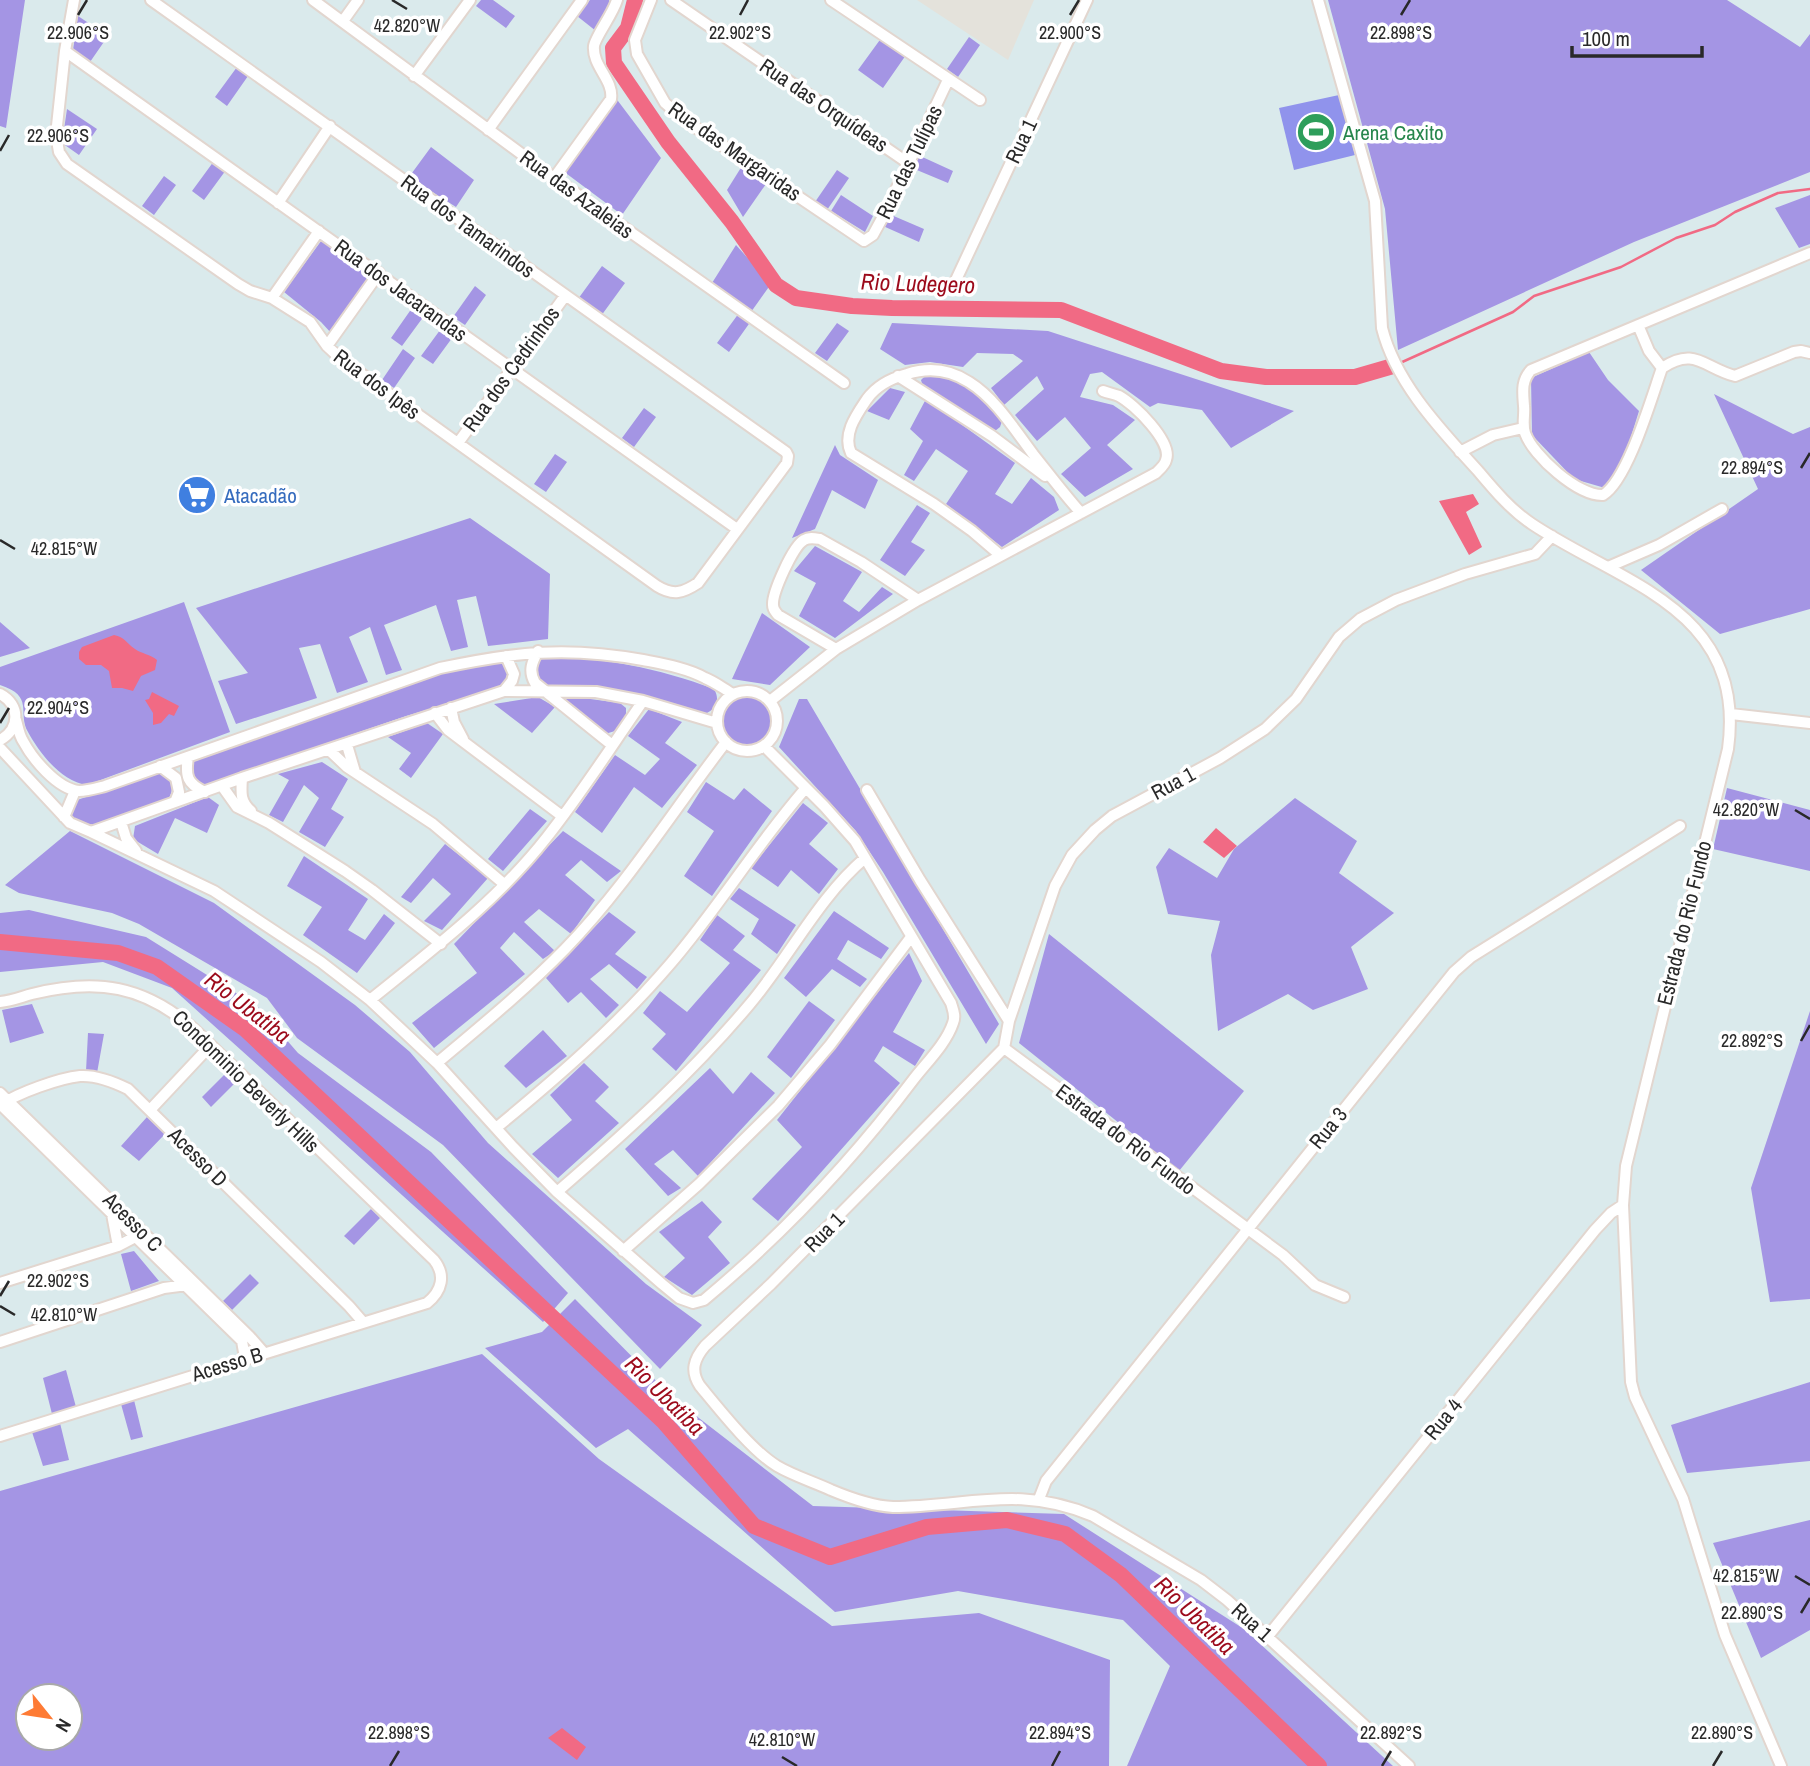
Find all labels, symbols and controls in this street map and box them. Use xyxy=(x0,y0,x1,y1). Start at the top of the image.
text: 42.820°W xyxy=(374,13,440,38)
scale bar xyxy=(1572,14,1702,58)
text: 22.906°S xyxy=(47,20,109,45)
text: 22.902°S xyxy=(709,20,771,45)
text: 22.900°S xyxy=(1039,20,1101,45)
text: 22.898°S xyxy=(1370,20,1432,45)
text: 100 m xyxy=(1582,24,1630,53)
street label: Rua das Orquídeas xyxy=(754,51,894,159)
street label: Rua das Margaridas xyxy=(663,94,807,208)
street label: Rua das Tulípas xyxy=(869,100,949,224)
sports icon: Arena Caxito xyxy=(1295,111,1337,153)
street label: Rua 1 xyxy=(998,114,1044,168)
place label: Arena Caxito xyxy=(1342,118,1444,147)
text: 22.906°S xyxy=(27,123,89,148)
street label: Rua das Azaleias xyxy=(514,143,640,245)
street label: Rua dos Tamarindos xyxy=(395,168,541,284)
street label: Rua dos Jacarandas xyxy=(329,232,473,348)
water label: Rio Ludegero xyxy=(860,266,976,300)
street label: Rua dos Cedrinhos xyxy=(456,300,566,438)
street label: Rua dos Ipês xyxy=(328,342,426,426)
text: 22.894°S xyxy=(1721,455,1783,480)
supermarket icon: Atacadão xyxy=(176,474,218,516)
place label: Atacadão xyxy=(223,481,297,510)
text: 42.815°W xyxy=(31,536,97,561)
text: 22.904°S xyxy=(27,695,89,720)
street label: Rua 1 xyxy=(1146,759,1200,807)
text: 42.820°W xyxy=(1713,797,1779,822)
street label: Estrada do Rio Fundo xyxy=(1650,838,1718,1008)
water label: Rio Ubatiba xyxy=(199,964,297,1050)
street label: Condominio Beverly Hills xyxy=(166,1003,326,1159)
text: 22.892°S xyxy=(1721,1028,1783,1053)
street label: Estrada do Rio Fundo xyxy=(1050,1077,1202,1201)
street label: Rua 3 xyxy=(1302,1101,1354,1155)
street label: Acesso D xyxy=(161,1120,234,1193)
street label: Acesso C xyxy=(96,1185,169,1258)
street label: Rua 1 xyxy=(798,1205,851,1258)
text: 22.902°S xyxy=(27,1268,89,1293)
text: 42.810°W xyxy=(31,1302,97,1327)
street label: Acesso B xyxy=(187,1339,266,1389)
water label: Rio Ubatiba xyxy=(618,1348,712,1442)
street label: Rua 4 xyxy=(1417,1392,1469,1446)
text: 42.815°W xyxy=(1713,1563,1779,1588)
water label: Rio Ubatiba xyxy=(1148,1569,1242,1661)
street label: Rua 1 xyxy=(1225,1596,1279,1648)
text: 22.890°S xyxy=(1721,1600,1783,1625)
north arrow xyxy=(14,1682,84,1752)
text: N xyxy=(50,1714,78,1737)
text: 22.898°S xyxy=(368,1720,430,1745)
text: 22.894°S xyxy=(1029,1720,1091,1745)
text: 22.892°S xyxy=(1360,1720,1422,1745)
text: 22.890°S xyxy=(1691,1720,1753,1745)
text: 42.810°W xyxy=(749,1727,815,1752)

